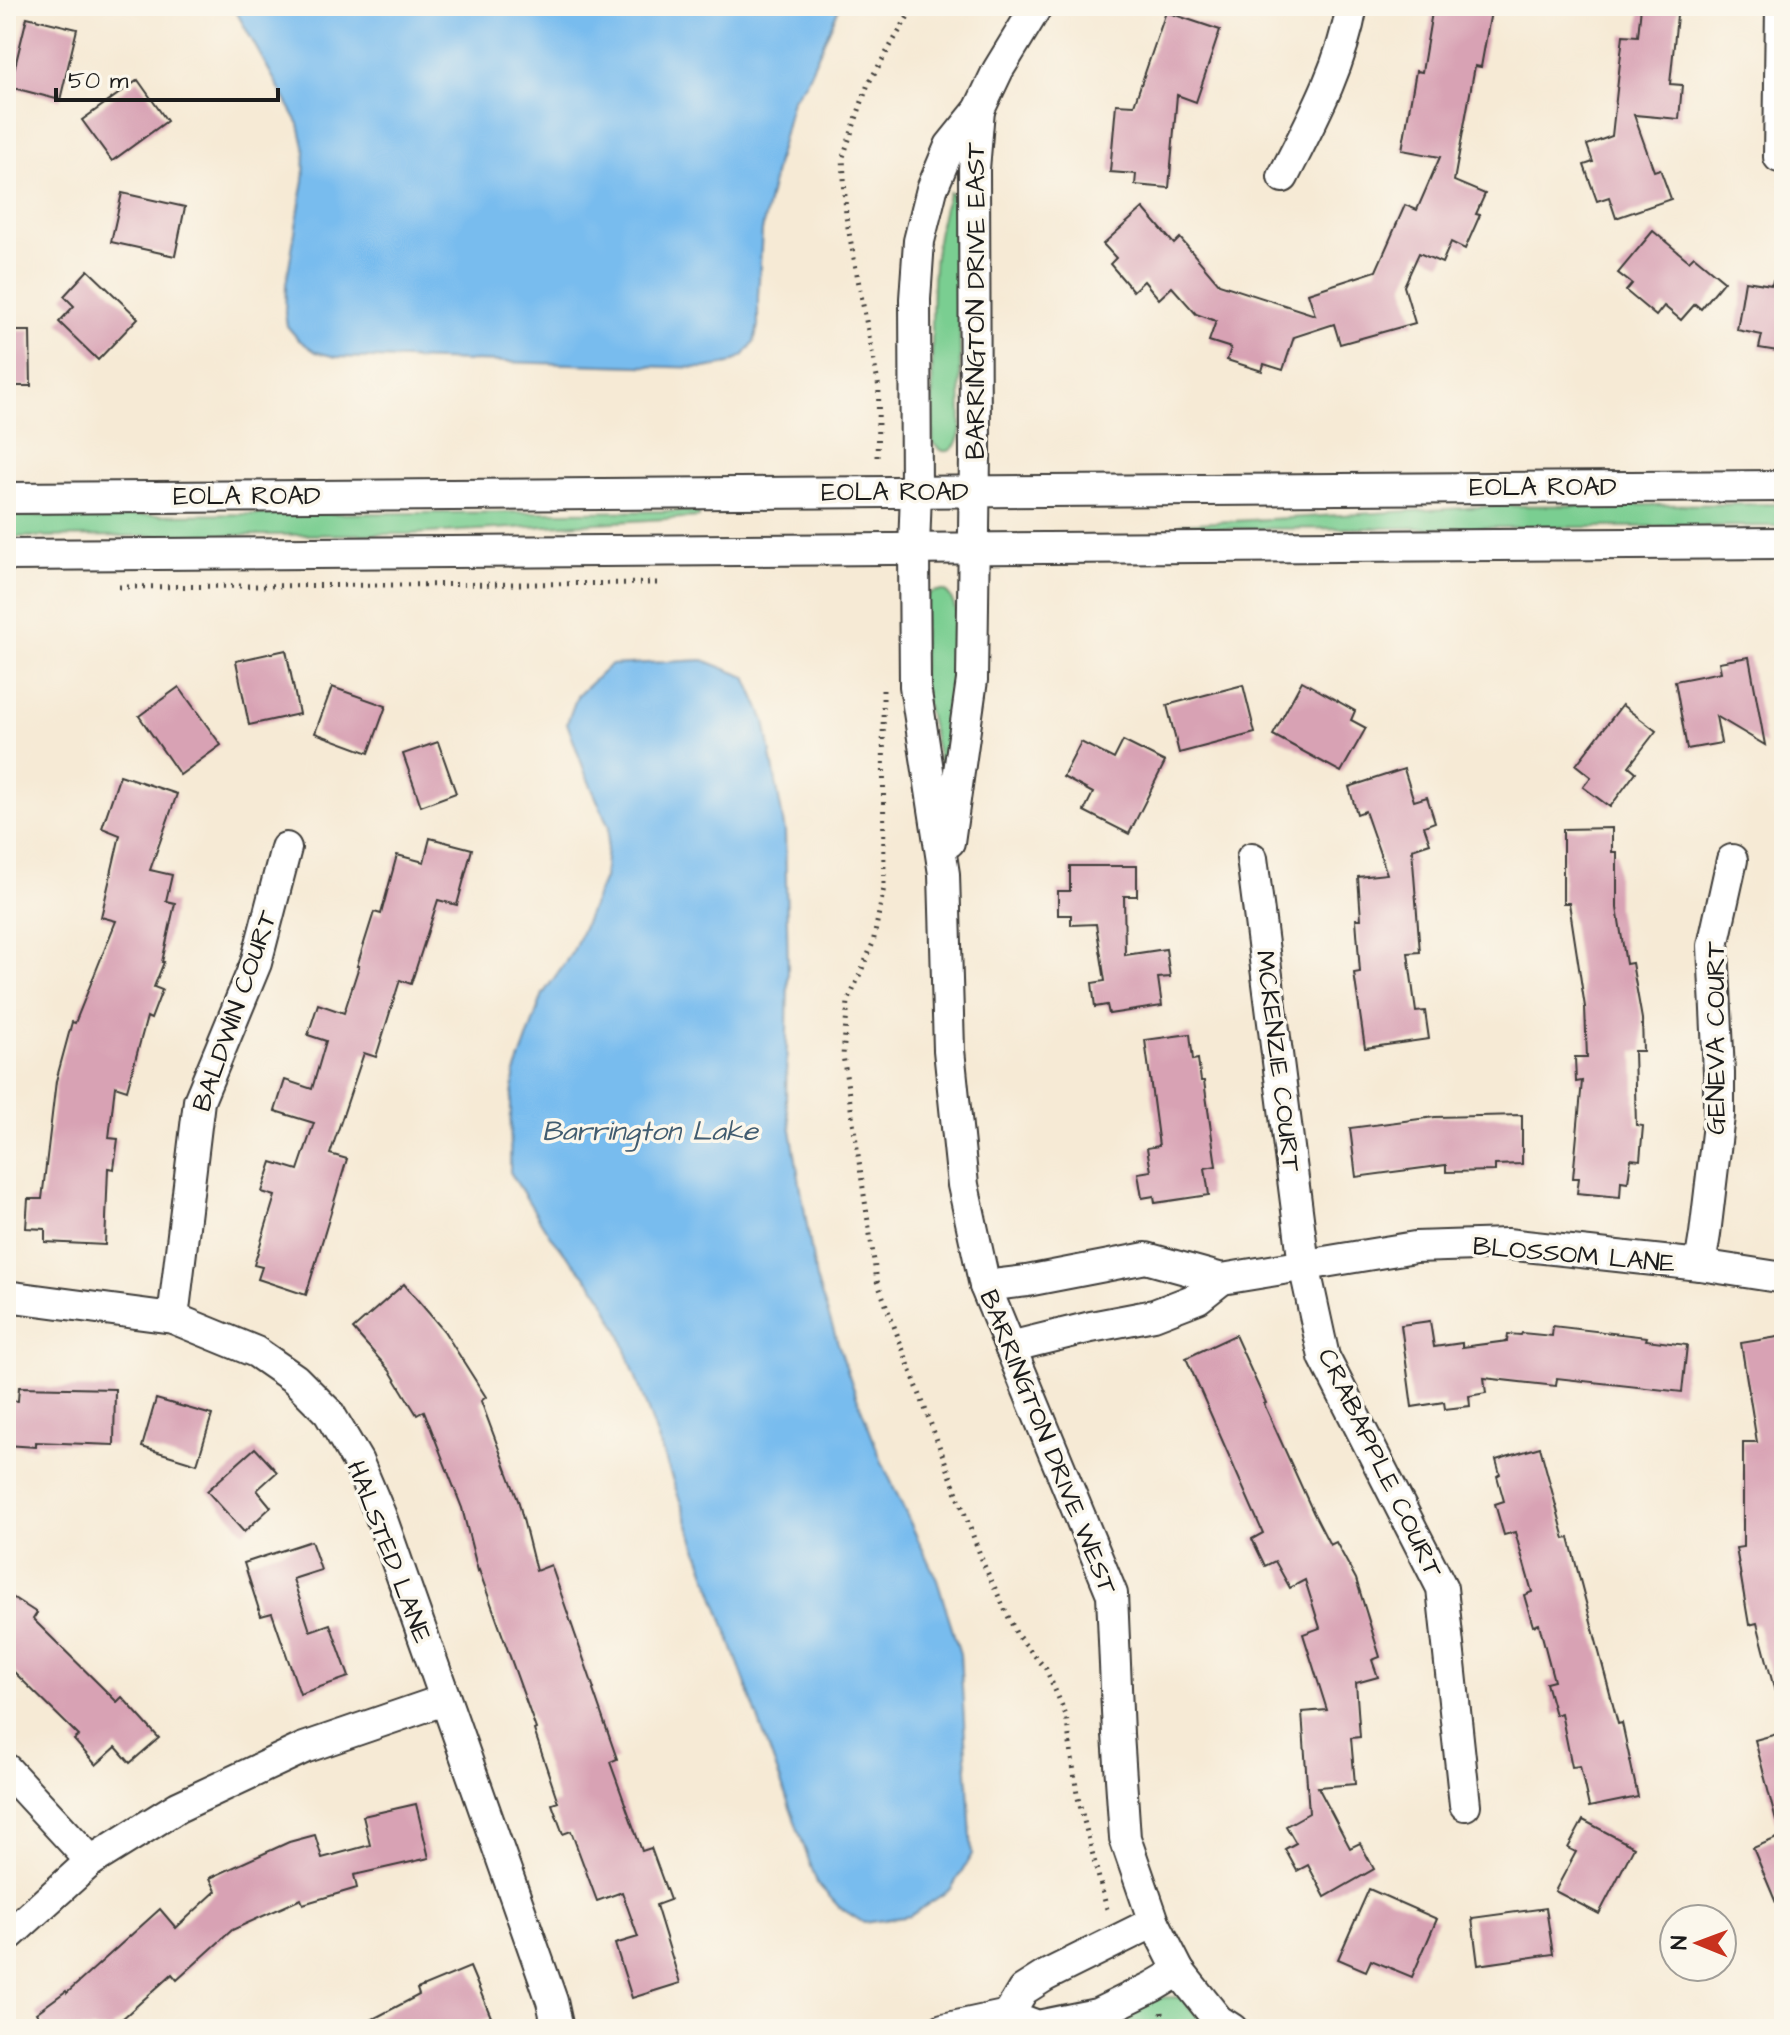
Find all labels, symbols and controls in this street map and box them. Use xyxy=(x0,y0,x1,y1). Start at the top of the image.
scale bar xyxy=(56,52,278,102)
text: 50 m xyxy=(68,64,129,98)
street label: BARRINGTON DRIVE EAST xyxy=(958,142,994,460)
street label: EOLA ROAD xyxy=(1469,469,1617,505)
street label: EOLA ROAD xyxy=(821,474,969,510)
street label: EOLA ROAD xyxy=(173,478,321,514)
street label: BALDWIN COURT xyxy=(184,905,287,1116)
street label: GENEVA COURT xyxy=(1698,940,1734,1135)
street label: MCKENZIE COURT xyxy=(1247,948,1310,1174)
water label: Barrington Lake xyxy=(542,1112,760,1152)
street label: BLOSSOM LANE xyxy=(1471,1228,1677,1282)
street label: BARRINGTON DRIVE WEST xyxy=(970,1285,1126,1600)
street label: CRABAPPLE COURT xyxy=(1309,1342,1452,1584)
street label: HALSTED LANE xyxy=(338,1456,440,1648)
north arrow xyxy=(1658,1903,1738,1983)
text: N xyxy=(1664,1935,1695,1950)

